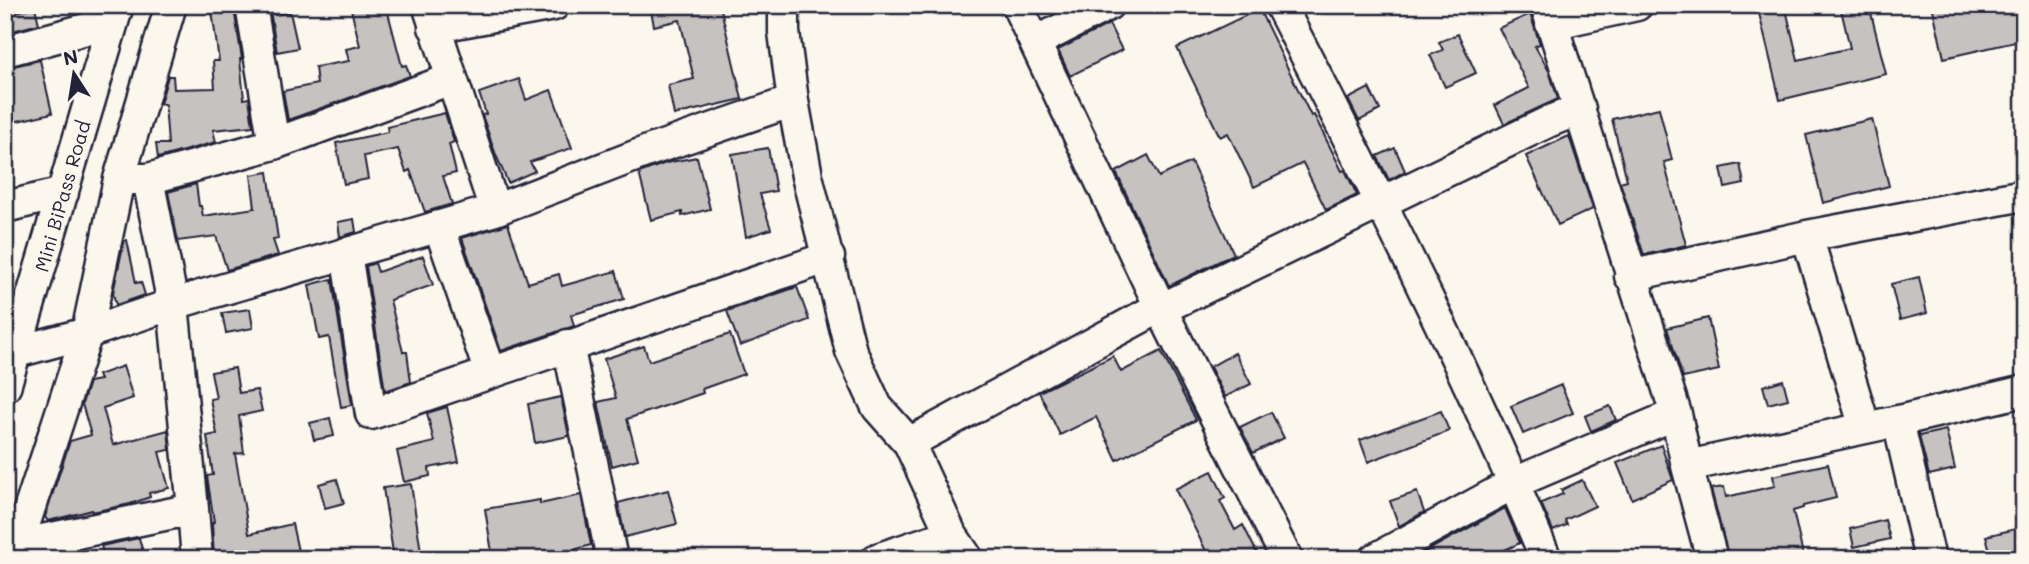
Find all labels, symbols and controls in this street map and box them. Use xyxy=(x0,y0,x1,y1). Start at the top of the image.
north arrow xyxy=(38,38,108,108)
text: N xyxy=(61,43,80,71)
street label: Mini BiPass Road xyxy=(28,117,96,275)

